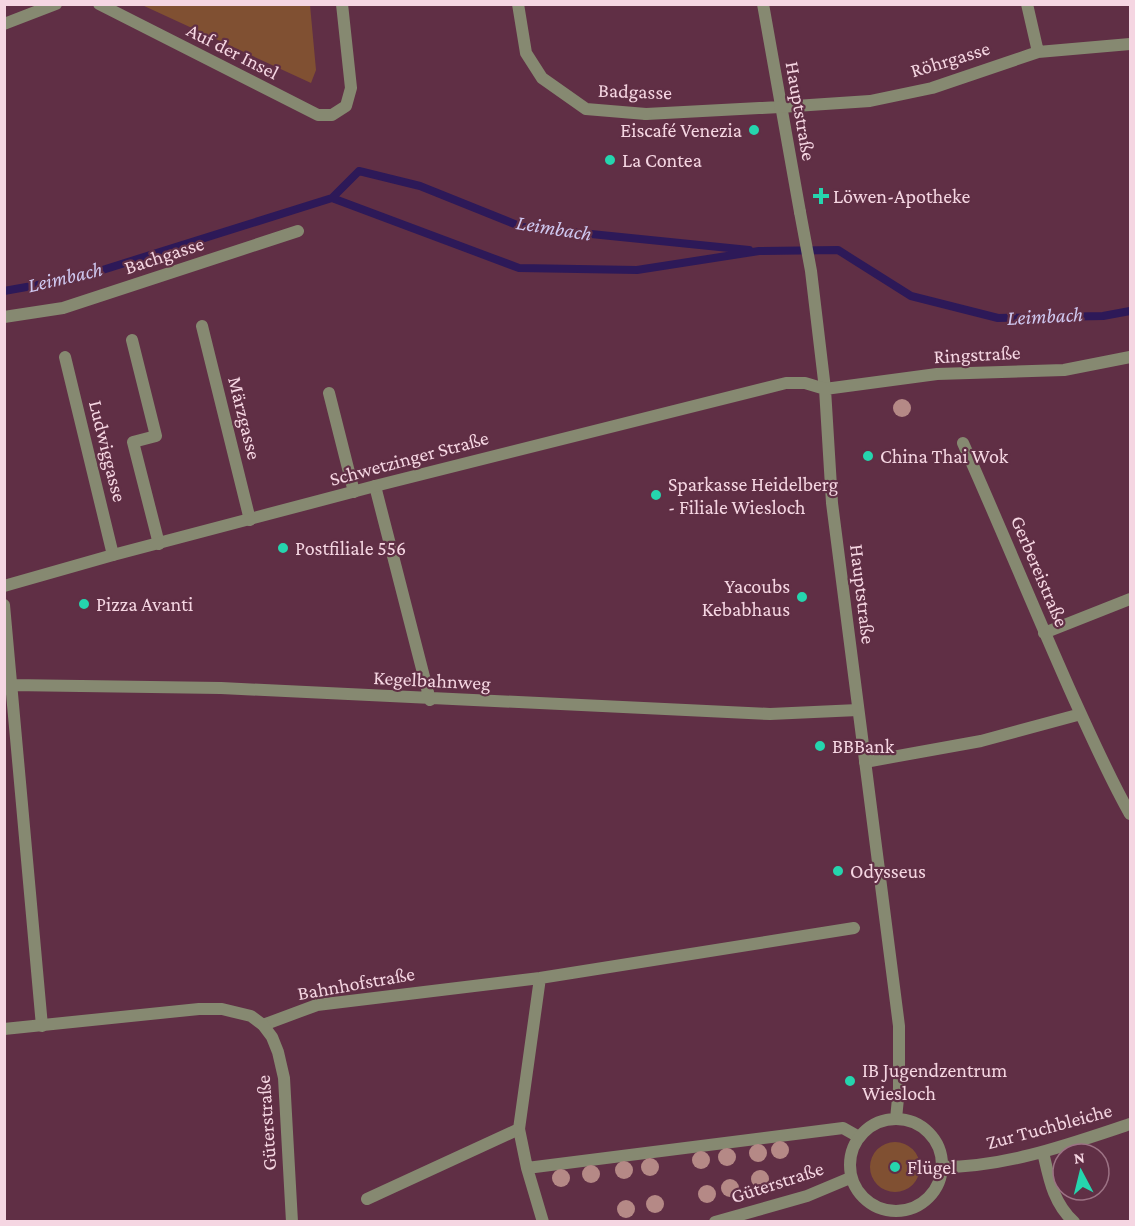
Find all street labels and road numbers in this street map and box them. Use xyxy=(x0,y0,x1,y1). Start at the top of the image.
street label: Auf der Insel xyxy=(183,18,283,84)
street label: Röhrgasse xyxy=(908,36,993,82)
street label: Hauptstraße xyxy=(780,60,821,163)
street label: Badgasse xyxy=(598,79,673,104)
street label: Bachgasse xyxy=(121,232,207,279)
street label: Ringstraße xyxy=(933,341,1021,368)
street label: Märzgasse xyxy=(223,374,266,462)
street label: Ludwiggasse xyxy=(84,398,131,505)
street label: Schwetzinger Straße xyxy=(327,426,491,491)
street label: Gerbereistraße xyxy=(1007,512,1073,630)
street label: Hauptstraße xyxy=(845,543,880,645)
street label: Kegelbahnweg xyxy=(373,666,492,695)
street label: Bahnhofstraße xyxy=(296,962,416,1004)
street label: Güterstraße xyxy=(252,1074,280,1172)
street label: Zur Tuchbleiche xyxy=(984,1099,1114,1153)
street label: Güterstraße xyxy=(728,1157,826,1207)

